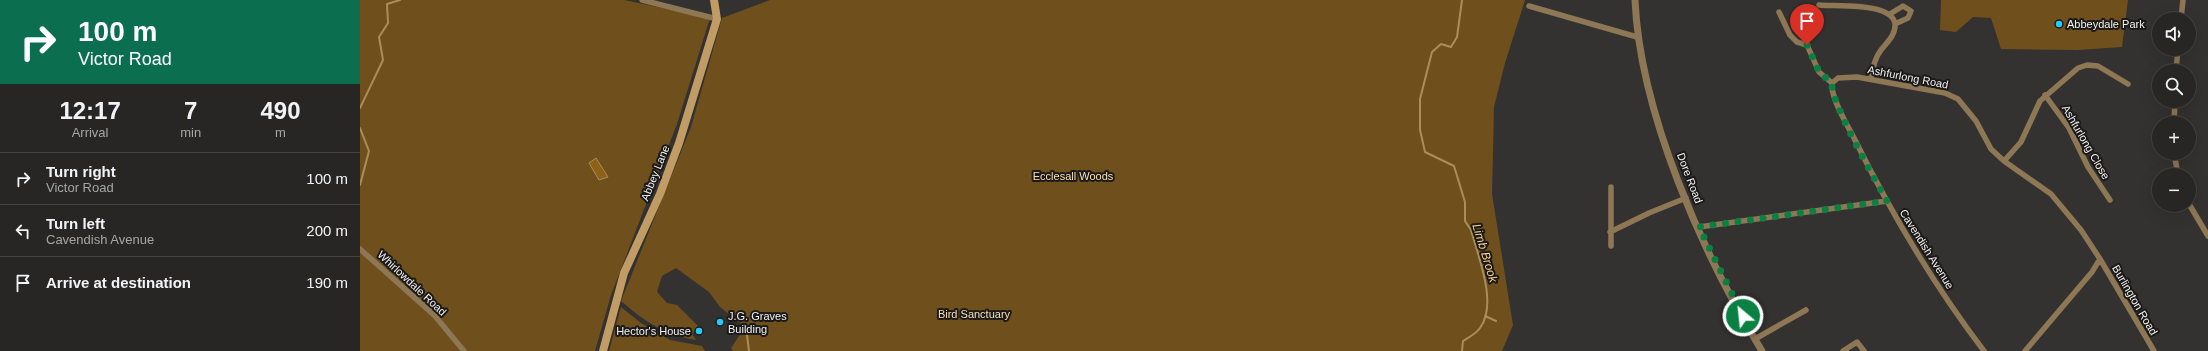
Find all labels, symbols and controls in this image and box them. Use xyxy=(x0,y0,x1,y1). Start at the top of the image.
pin xyxy=(1790,4,1824,45)
icon: arrive xyxy=(1796,10,1818,32)
map controls xyxy=(2152,12,2196,212)
button: sound xyxy=(2152,12,2196,56)
icon: right xyxy=(12,16,64,68)
text: 100 m xyxy=(78,16,157,47)
place label: Abbeydale Park xyxy=(2067,18,2145,30)
marker: Abbeydale Park xyxy=(2054,19,2064,29)
text: Victor Road xyxy=(78,49,172,69)
street label: Ashfurlong Road xyxy=(1867,63,1949,91)
button: search xyxy=(2152,64,2196,108)
text: 12:17 xyxy=(59,97,121,124)
text: 7 xyxy=(184,97,197,124)
text: 490 xyxy=(261,97,301,124)
street label: Ashfurlong Close xyxy=(2060,103,2112,181)
button: + xyxy=(2152,116,2196,160)
text: Arrival xyxy=(72,125,109,140)
text: min xyxy=(180,125,201,140)
text: m xyxy=(275,125,286,140)
street label: Abbey Lane xyxy=(638,144,672,202)
street label: Dore Road xyxy=(1675,151,1705,205)
text: Turn right xyxy=(46,163,116,180)
icon: right xyxy=(12,168,34,190)
button: − xyxy=(2152,168,2196,212)
text: 100 m xyxy=(306,170,348,187)
park label: Ecclesall Woods xyxy=(1033,170,1114,182)
text: Victor Road xyxy=(46,180,114,195)
street label: Cavendish Avenue xyxy=(1898,207,1956,291)
text: Turn left xyxy=(46,215,105,232)
icon: left xyxy=(12,220,34,242)
text: 200 m xyxy=(306,222,348,239)
water label: Limb Brook xyxy=(1469,222,1501,285)
text: Cavendish Avenue xyxy=(46,232,154,247)
street label: Whirlowdale Road xyxy=(375,248,449,318)
street label: Burlington Road xyxy=(2110,263,2160,337)
icon: arrive xyxy=(12,272,34,294)
text: Arrive at destination xyxy=(46,274,191,291)
text: 190 m xyxy=(306,274,348,291)
position arrow xyxy=(1722,295,1764,337)
park label: Bird Sanctuary xyxy=(938,308,1011,320)
place label: J.G. Graves Building xyxy=(728,310,787,335)
marker: J.G. Graves Building xyxy=(715,317,725,327)
place label: Hector's House xyxy=(616,325,691,337)
marker: Hector's House xyxy=(694,326,704,336)

